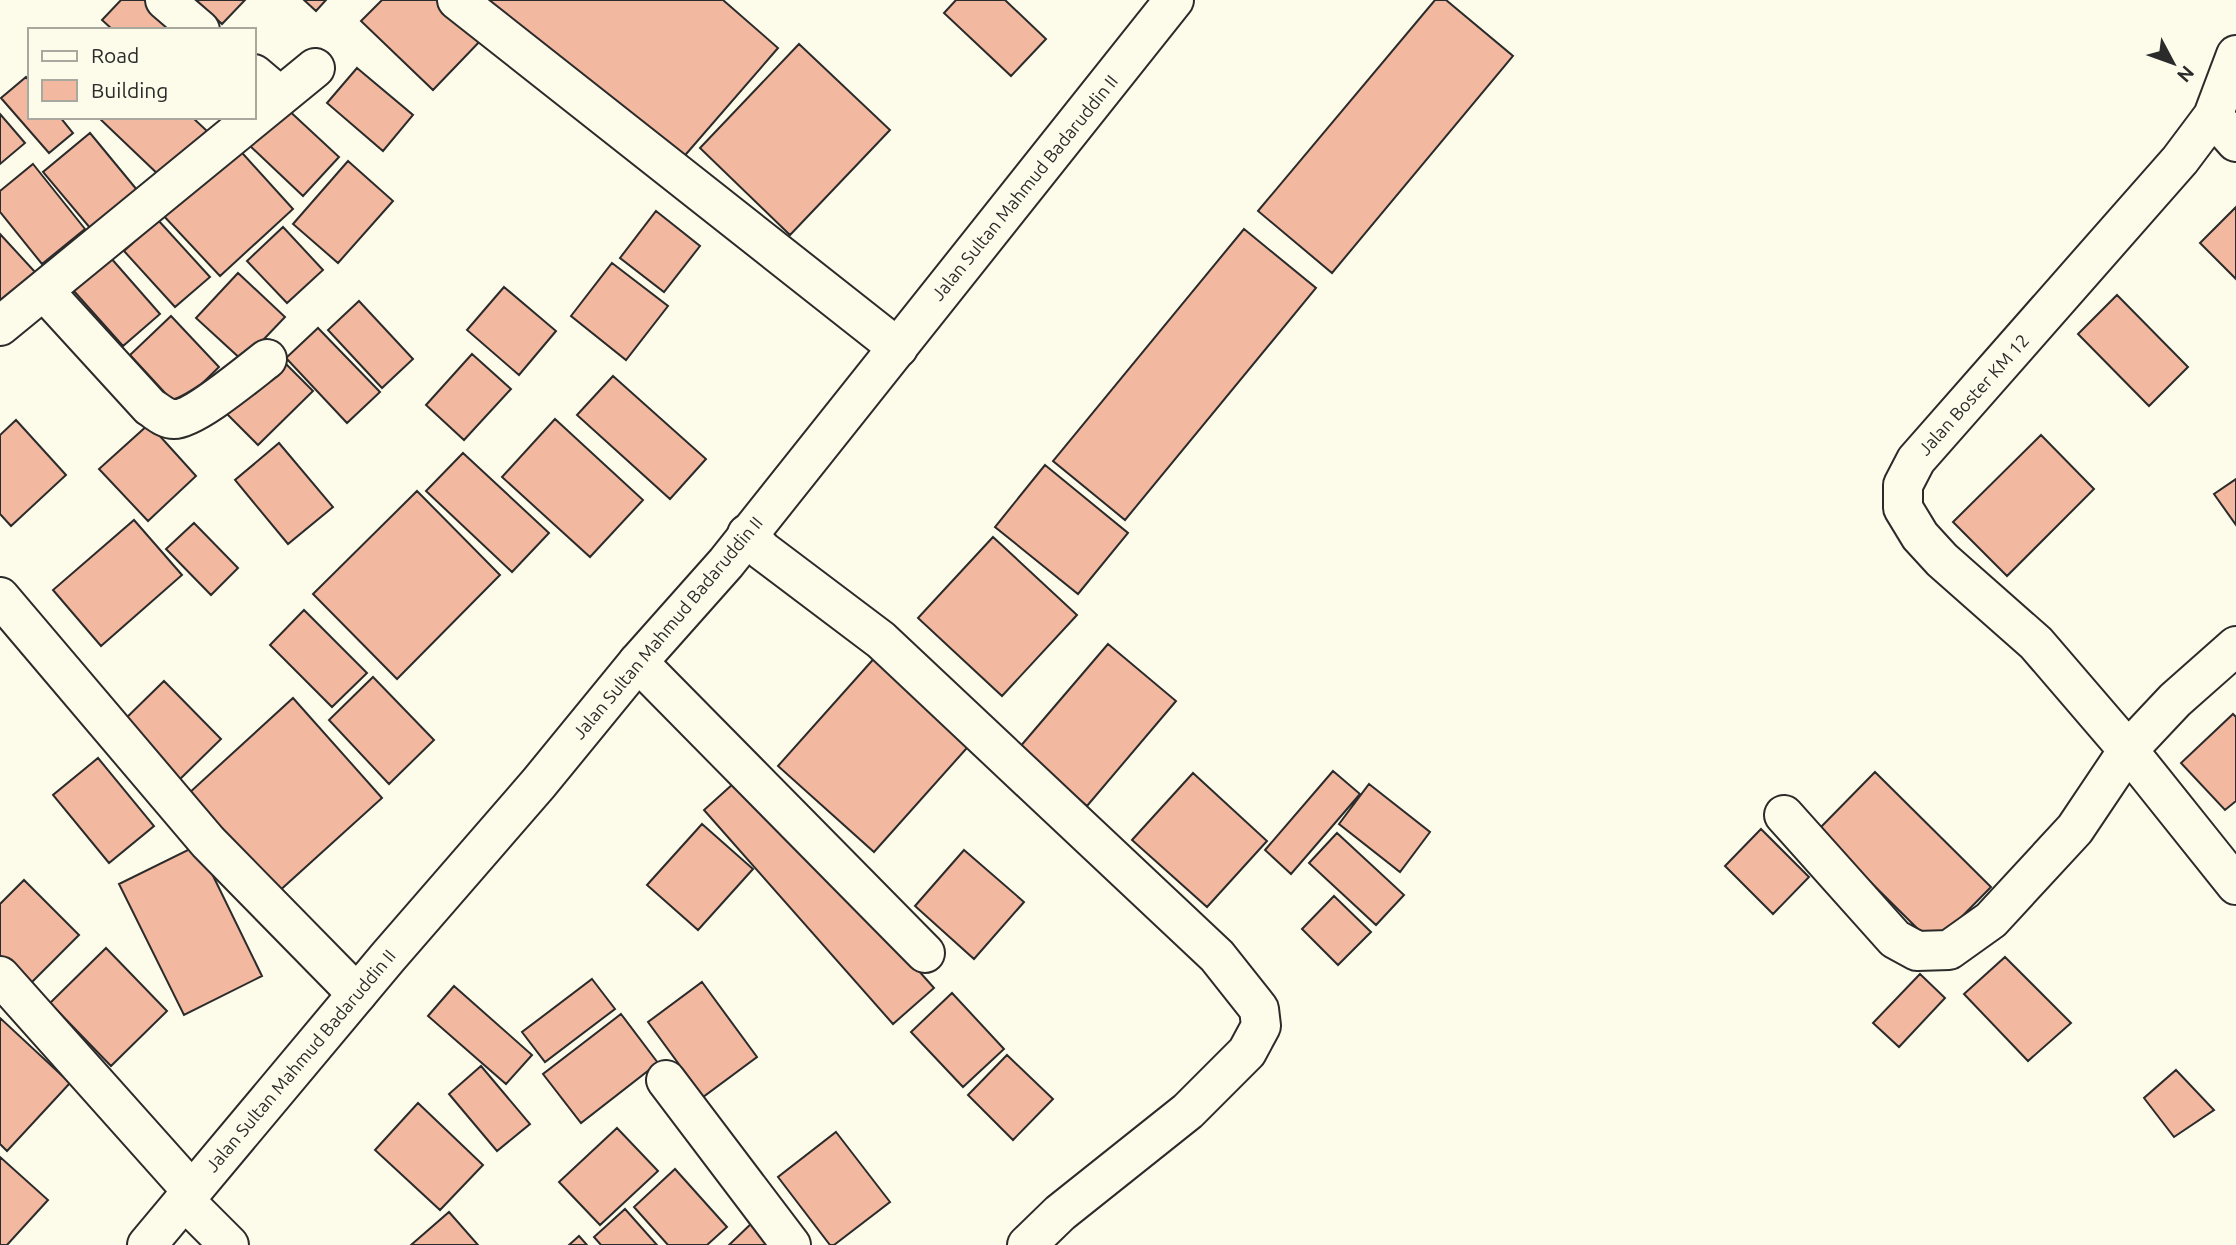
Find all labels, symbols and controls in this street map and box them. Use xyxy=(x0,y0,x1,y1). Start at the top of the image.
legend xyxy=(28,28,256,119)
north arrow xyxy=(2138,28,2208,98)
text: Road xyxy=(91,43,139,67)
text: N xyxy=(2173,62,2199,87)
street label: Jalan Sultan Mahmud Badaruddin II xyxy=(927,71,1121,304)
text: Building xyxy=(91,78,168,102)
street label: Jalan Boster KM 12 xyxy=(1914,330,2033,459)
street label: Jalan Sultan Mahmud Badaruddin II xyxy=(568,512,766,743)
street label: Jalan Sultan Mahmud Badaruddin II xyxy=(201,945,399,1176)

